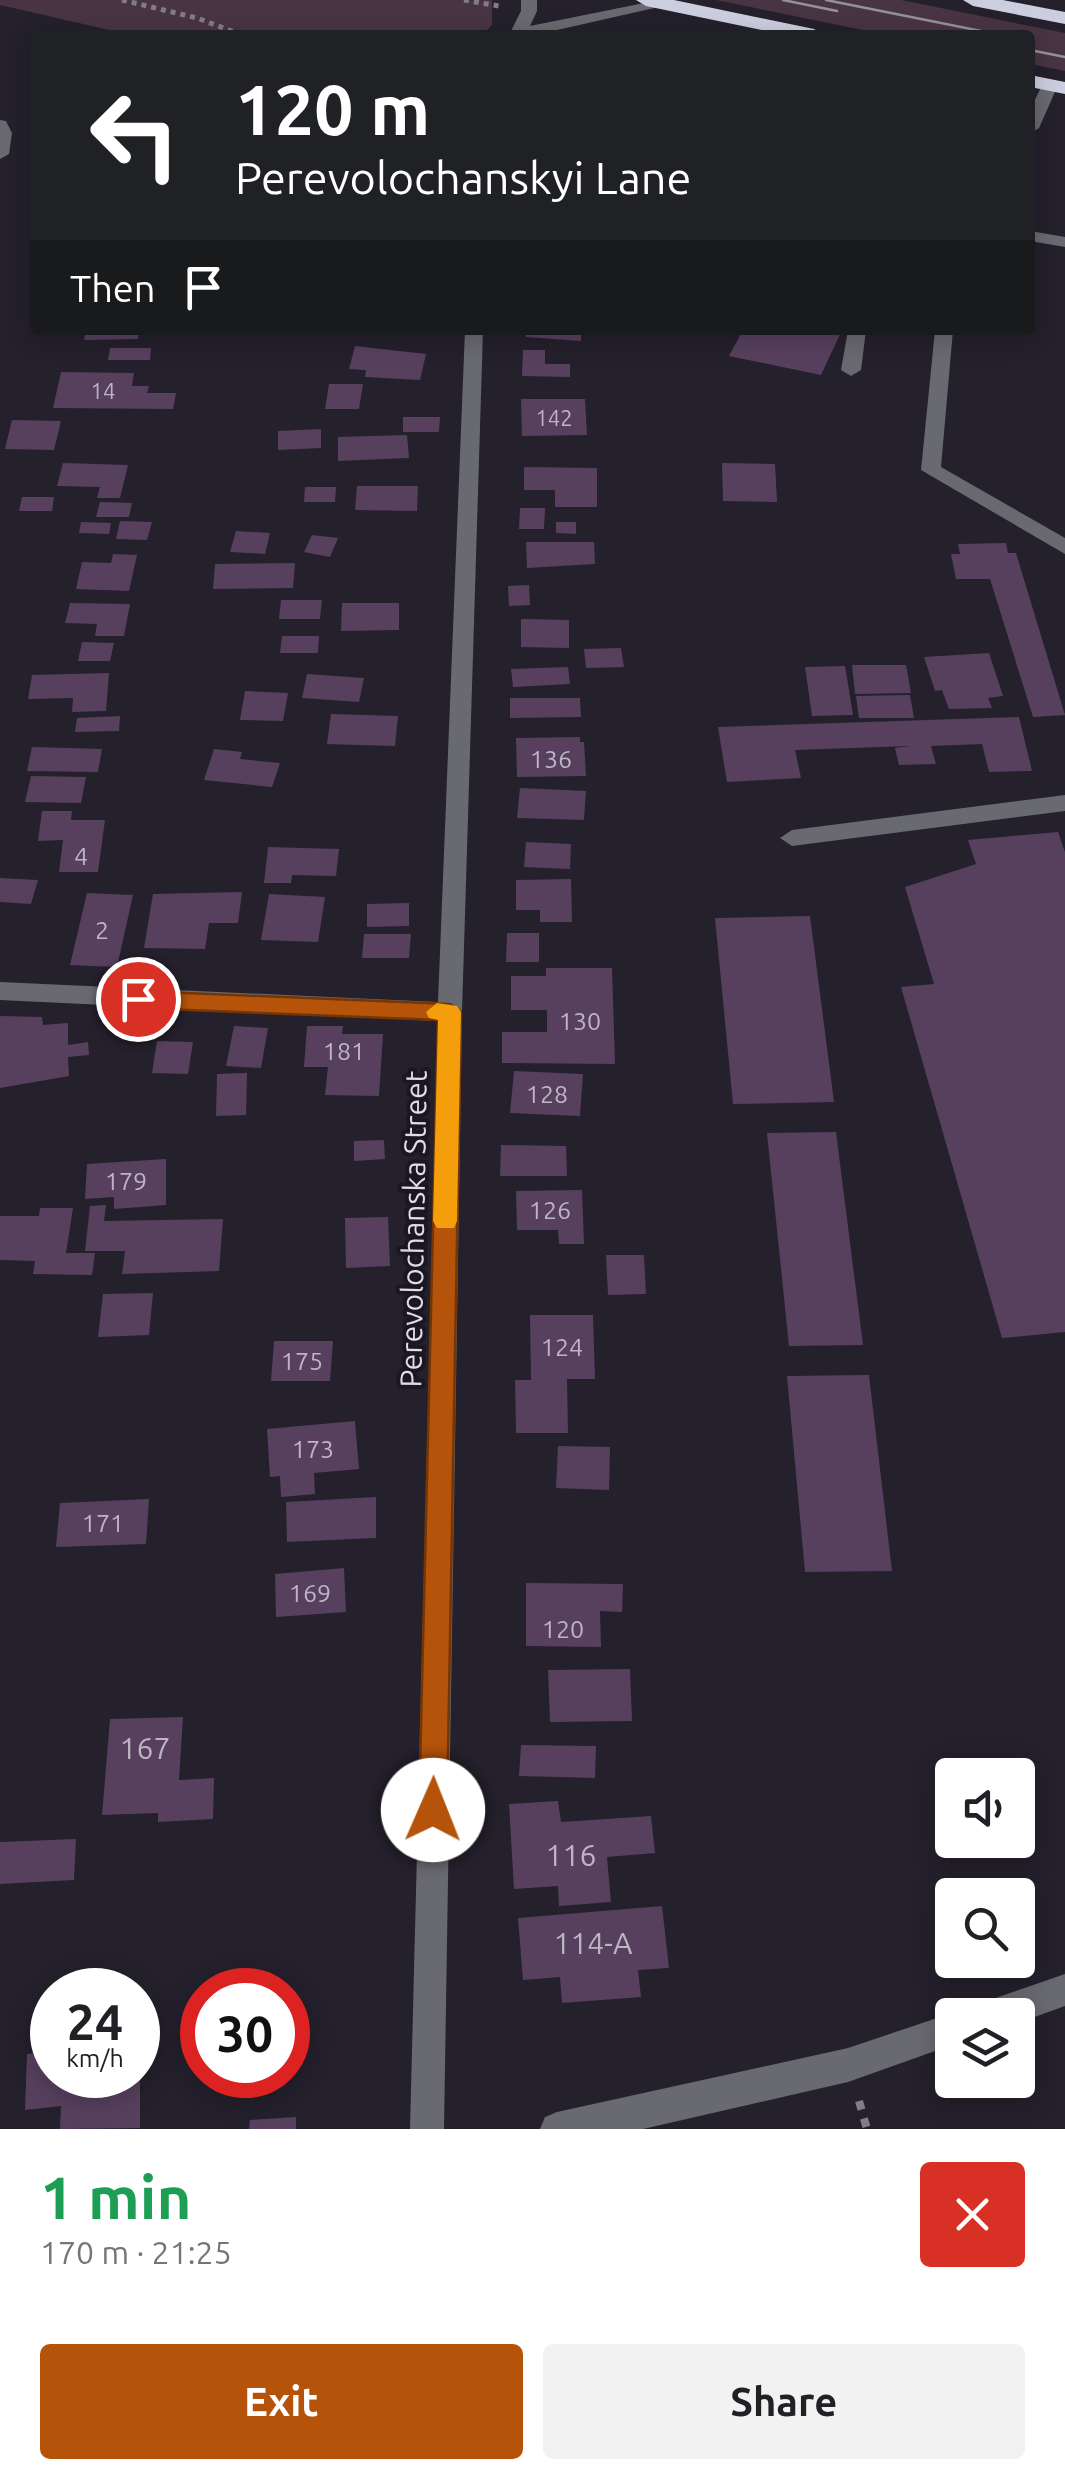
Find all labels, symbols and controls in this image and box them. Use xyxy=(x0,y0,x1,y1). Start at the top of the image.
icon: left xyxy=(70,70,200,200)
text: 120 m xyxy=(235,70,430,148)
text: Perevolochanskyi Lane xyxy=(235,152,691,203)
icon: arrive xyxy=(176,260,231,315)
text: Then xyxy=(70,267,156,309)
house number: 14 xyxy=(91,378,115,403)
house number: 142 xyxy=(535,405,573,430)
house number: 136 xyxy=(530,745,572,773)
house number: 4 xyxy=(74,842,88,870)
house number: 2 xyxy=(95,916,109,944)
pin xyxy=(96,957,181,1042)
icon: arrive xyxy=(111,972,166,1027)
house number: 130 xyxy=(559,1007,601,1035)
house number: 181 xyxy=(323,1037,365,1065)
street label: Perevolochanska Street xyxy=(393,1070,433,1388)
house number: 128 xyxy=(526,1080,568,1108)
house number: 179 xyxy=(105,1167,147,1195)
house number: 126 xyxy=(529,1196,571,1224)
house number: 124 xyxy=(541,1333,583,1361)
house number: 175 xyxy=(281,1347,323,1375)
house number: 173 xyxy=(292,1435,334,1463)
house number: 171 xyxy=(82,1509,124,1537)
house number: 169 xyxy=(289,1579,331,1607)
house number: 120 xyxy=(542,1615,584,1643)
house number: 167 xyxy=(120,1731,170,1765)
position arrow xyxy=(381,1758,485,1862)
map controls xyxy=(935,1758,1035,2098)
button: sound xyxy=(935,1758,1035,1858)
house number: 116 xyxy=(546,1838,596,1872)
button: search xyxy=(935,1878,1035,1978)
house number: 114-А xyxy=(554,1926,633,1960)
speed limit sign: 30 xyxy=(180,1968,310,2098)
text: 24 xyxy=(67,1993,123,2049)
button: layers xyxy=(935,1998,1035,2098)
text: km/h xyxy=(66,2044,124,2072)
button: close xyxy=(920,2162,1025,2267)
text: 1 min xyxy=(40,2163,192,2230)
text: 170 m · 21:25 xyxy=(40,2234,232,2270)
button: Exit xyxy=(40,2344,523,2459)
button: Share xyxy=(543,2344,1025,2459)

